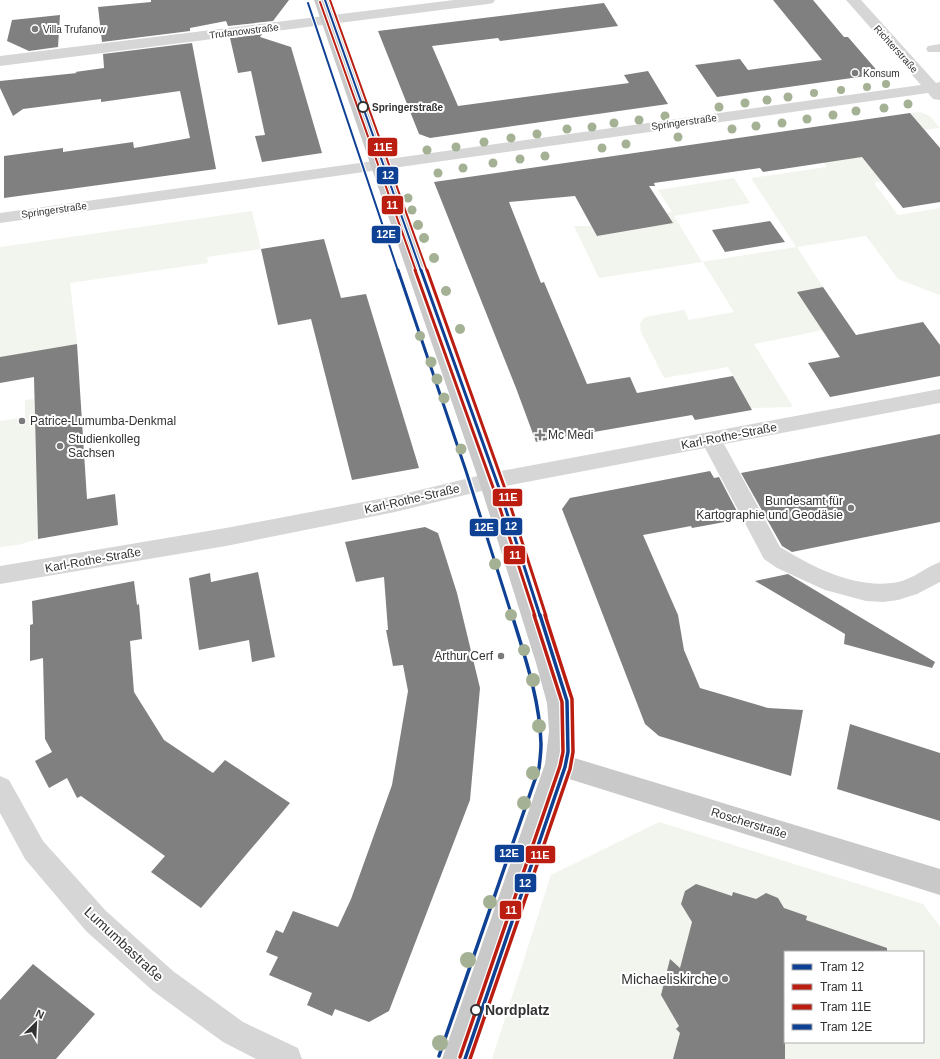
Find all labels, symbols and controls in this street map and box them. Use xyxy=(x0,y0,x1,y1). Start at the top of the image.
street label: Trufanowstraße xyxy=(209,21,280,41)
street label: Richterstraße xyxy=(872,23,920,75)
marker: Villa Trufanow xyxy=(30,24,40,34)
place label: Villa Trufanow xyxy=(43,24,106,35)
marker: Konsum xyxy=(850,68,860,78)
place label: Konsum xyxy=(863,68,900,79)
marker: Springerstraße xyxy=(357,101,369,113)
place label: Springerstraße xyxy=(372,102,444,113)
street label: Springerstraße xyxy=(650,112,718,132)
line badge: 11E xyxy=(367,137,398,157)
text: 11E xyxy=(374,141,392,153)
line badge: 12 xyxy=(376,166,399,185)
text: 12 xyxy=(382,169,394,181)
line badge: 11 xyxy=(381,195,404,215)
text: 11 xyxy=(386,199,398,211)
street label: Springerstraße xyxy=(20,200,88,220)
line badge: 12E xyxy=(371,225,401,244)
text: 12E xyxy=(376,228,396,240)
place label: Patrice-Lumumba-Denkmal xyxy=(30,414,176,428)
marker: Patrice-Lumumba-Denkmal xyxy=(17,416,27,426)
street label: Karl-Rothe-Straße xyxy=(680,420,778,452)
place label: Mc Medi xyxy=(548,428,593,442)
marker: Mc Medi xyxy=(535,430,545,440)
place label: Studienkolleg Sachsen xyxy=(68,432,140,460)
marker: Studienkolleg Sachsen xyxy=(55,441,65,451)
street label: Karl-Rothe-Straße xyxy=(363,481,461,517)
line badge: 11E xyxy=(492,488,523,507)
text: 11E xyxy=(499,491,517,503)
place label: Bundesamt für Kartographie und Geodäsie xyxy=(696,494,843,522)
marker: Bundesamt für Kartographie und Geodäsie xyxy=(846,503,856,513)
line badge: 12 xyxy=(500,517,523,536)
line badge: 12E xyxy=(469,518,499,537)
text: 12 xyxy=(505,520,517,532)
text: 12E xyxy=(474,521,494,533)
street label: Karl-Rothe-Straße xyxy=(44,545,142,575)
line badge: 11 xyxy=(503,545,526,565)
text: 11 xyxy=(509,549,521,561)
place label: Arthur Cerf xyxy=(434,649,494,663)
marker: Arthur Cerf xyxy=(496,651,506,661)
street label: Roscherstraße xyxy=(709,805,789,841)
line badge: 12E xyxy=(494,844,525,863)
line badge: 11E xyxy=(525,845,556,864)
text: 12E xyxy=(499,847,519,859)
text: 11E xyxy=(531,849,549,861)
line badge: 12 xyxy=(514,873,537,893)
text: 12 xyxy=(519,877,531,889)
line badge: 11 xyxy=(499,900,522,920)
street label: Lumumbastraße xyxy=(81,903,167,985)
text: 11 xyxy=(505,904,517,916)
legend xyxy=(784,951,924,1043)
text: Tram 12 xyxy=(820,960,865,974)
place label: Michaeliskirche xyxy=(621,971,717,987)
marker: Michaeliskirche xyxy=(720,974,730,984)
text: Tram 11 xyxy=(820,980,864,994)
text: Tram 11E xyxy=(820,1000,871,1014)
place label: Nordplatz xyxy=(485,1002,550,1018)
north arrow xyxy=(16,1003,56,1043)
marker: Nordplatz xyxy=(470,1004,482,1016)
text: N xyxy=(34,1007,46,1021)
text: Tram 12E xyxy=(820,1020,872,1034)

